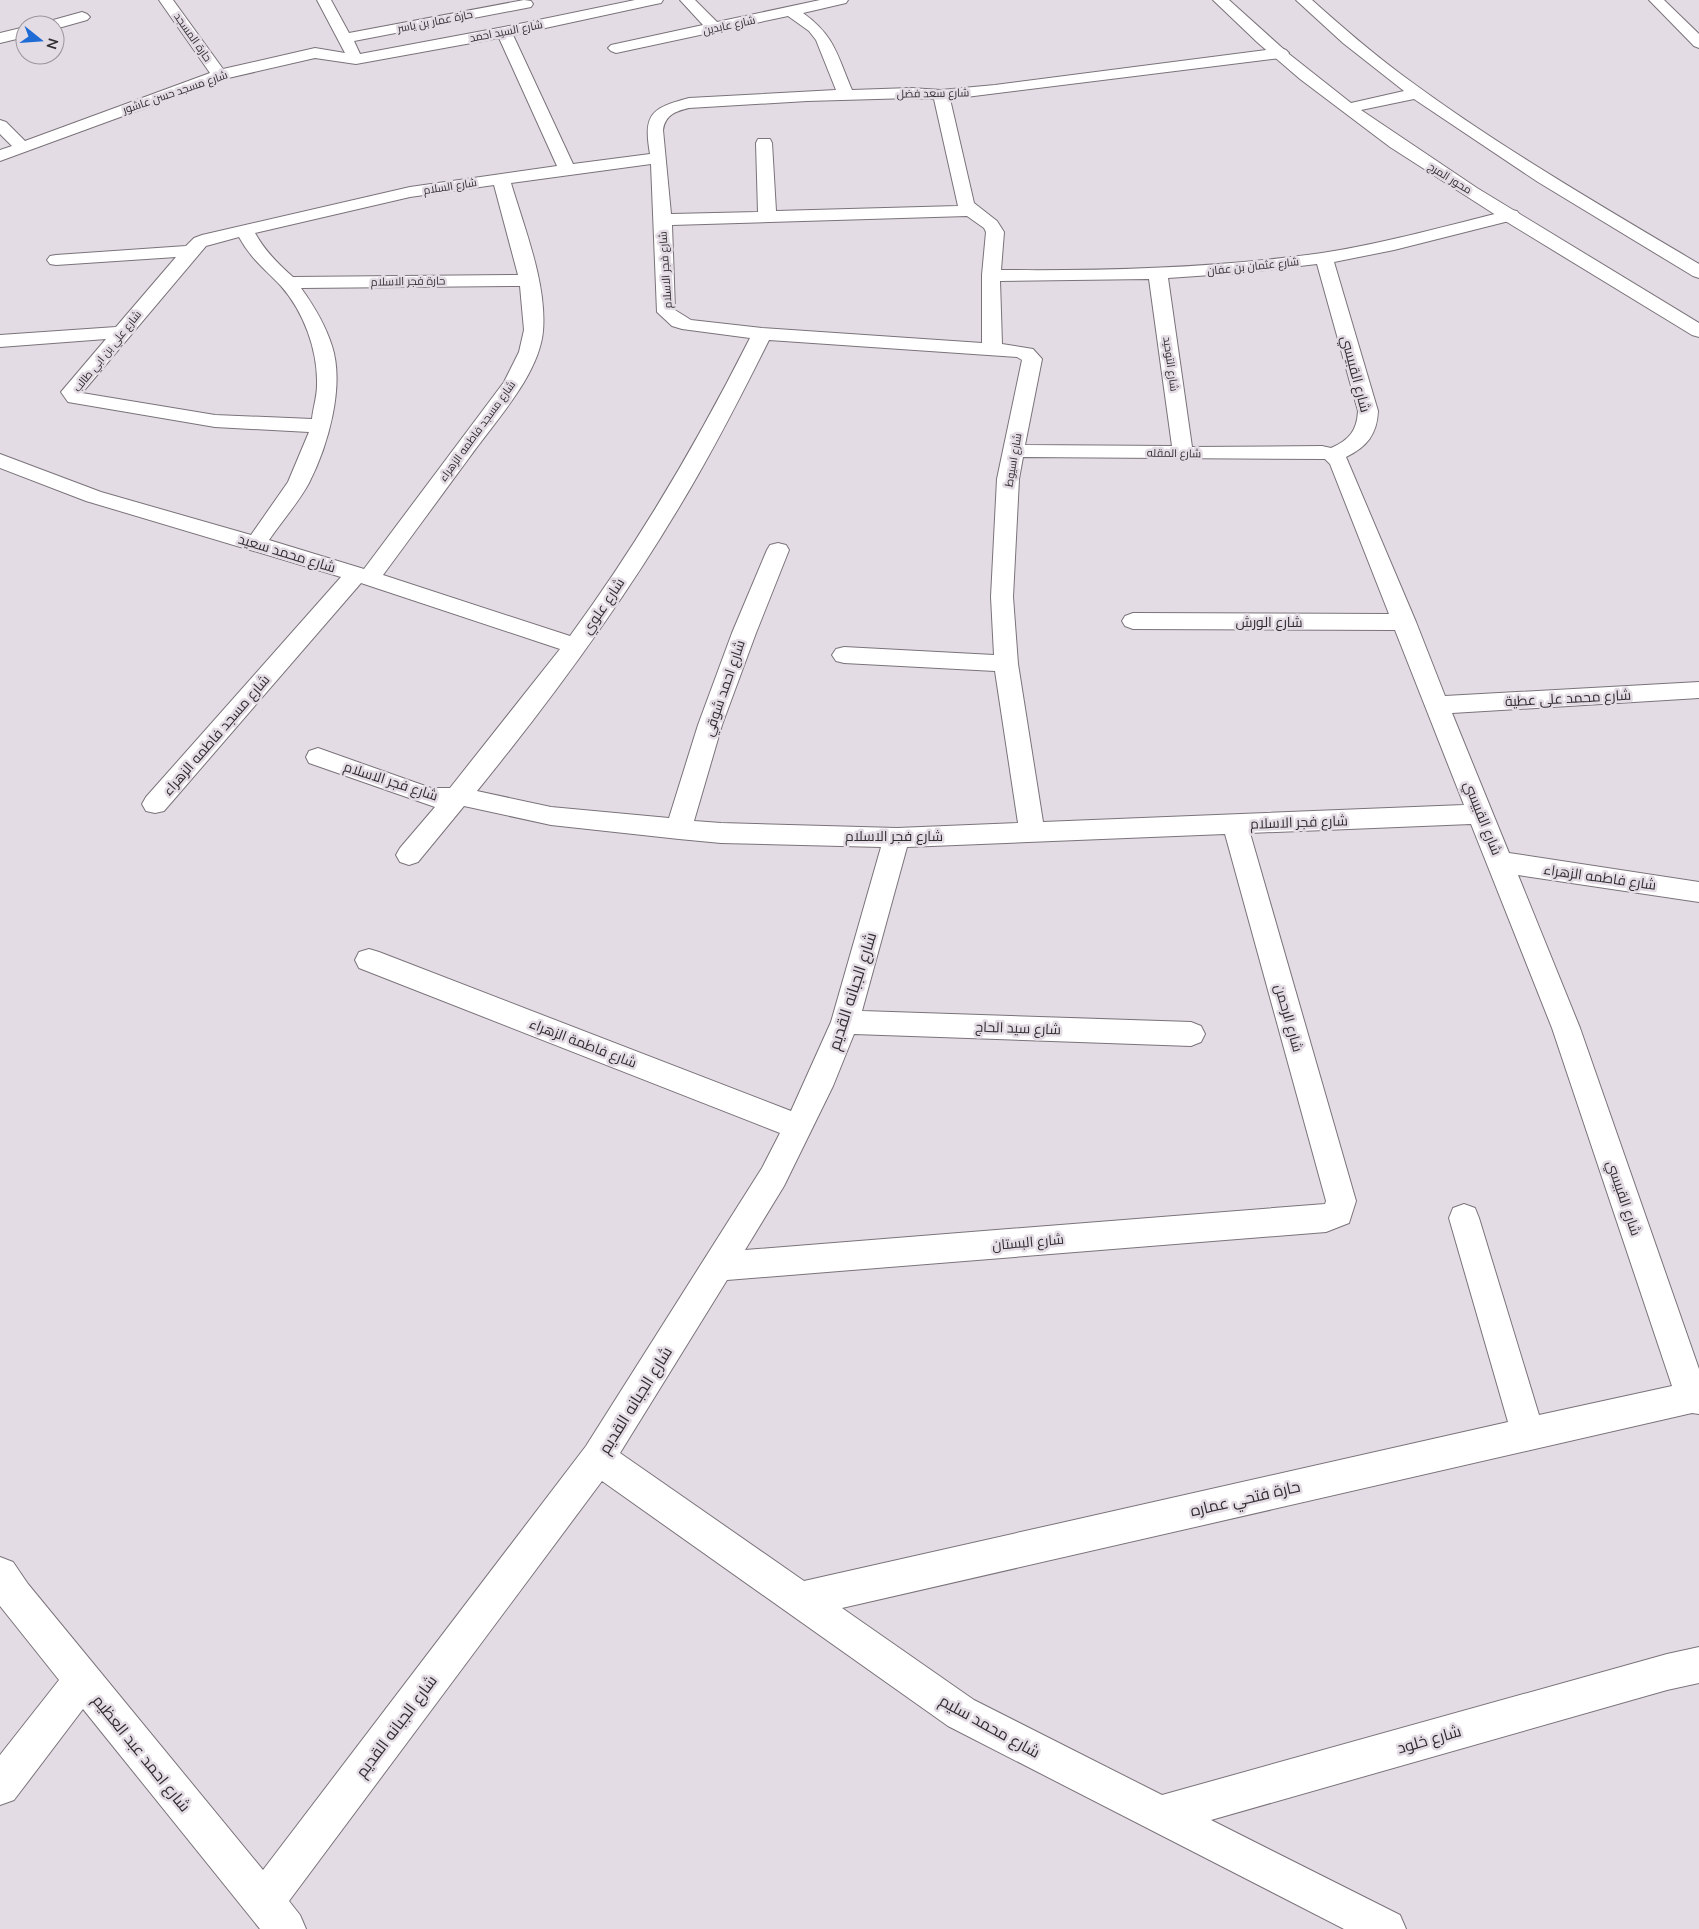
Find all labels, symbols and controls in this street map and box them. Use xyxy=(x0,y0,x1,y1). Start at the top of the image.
street label: حارة عمار بن ياسر xyxy=(395,7,474,35)
street label: حارة المسجد xyxy=(171,10,215,64)
street label: شارع عابدين xyxy=(701,13,757,38)
north arrow xyxy=(15,15,65,65)
street label: شارع السيد احمد xyxy=(468,17,544,46)
text: N xyxy=(42,36,63,51)
street label: شارع مسجد حسن عاشور xyxy=(120,67,230,118)
street label: شارع سعد فضل xyxy=(896,85,970,102)
street label: محور المرج xyxy=(1425,159,1474,198)
street label: شارع السلام xyxy=(422,175,478,198)
street label: شارع فجر الاسلام xyxy=(655,231,676,309)
street label: شارع عثمان بن عفان xyxy=(1206,254,1300,279)
street label: حارة فجر الاسلام xyxy=(371,273,445,290)
street label: شارع علي بن ابي طالب xyxy=(70,308,146,396)
street label: شارع القبيسي xyxy=(1335,334,1375,415)
street label: شارع التوحيد xyxy=(1159,336,1182,392)
street label: شارع مسجد فاطمه الزهراء xyxy=(436,378,519,485)
street label: شارع اسيوط xyxy=(1001,432,1026,488)
street label: شارع المقله xyxy=(1147,446,1201,461)
street label: شارع محمد سعيد xyxy=(236,530,338,576)
street label: شارع علوي xyxy=(578,574,631,639)
street label: شارع الورش xyxy=(1235,613,1303,631)
street label: شارع احمد شوقي xyxy=(699,637,752,740)
street label: شارع مسجد فاطمه الزهراء xyxy=(159,671,273,799)
street label: شارع محمد على عطية xyxy=(1504,686,1632,710)
street label: شارع فجر الاسلام xyxy=(341,757,440,806)
street label: شارع القبيسي xyxy=(1458,778,1506,859)
street label: شارع فجر الاسلام xyxy=(1250,811,1348,834)
street label: شارع فجر الاسلام xyxy=(845,827,943,846)
street label: شارع فاطمه الزهراء xyxy=(1543,860,1657,894)
street label: شارع الجبانه القديم xyxy=(823,929,882,1053)
street label: شارع الرحمن xyxy=(1271,982,1307,1054)
street label: شارع فاطمة الزهراء xyxy=(527,1014,639,1072)
street label: شارع سيد الحاج xyxy=(975,1018,1061,1038)
street label: شارع القبيسي xyxy=(1601,1158,1645,1239)
street label: شارع البستان xyxy=(991,1230,1065,1254)
street label: شارع الجبانه القديم xyxy=(594,1343,678,1458)
street label: حارة فتحي عماره xyxy=(1188,1476,1303,1524)
street label: شارع الجبانه القديم xyxy=(351,1671,443,1782)
street label: شارع احمد عبد العظيم xyxy=(87,1690,195,1817)
street label: شارع محمد سليم xyxy=(935,1690,1044,1764)
street label: شارع خلود xyxy=(1395,1720,1464,1760)

